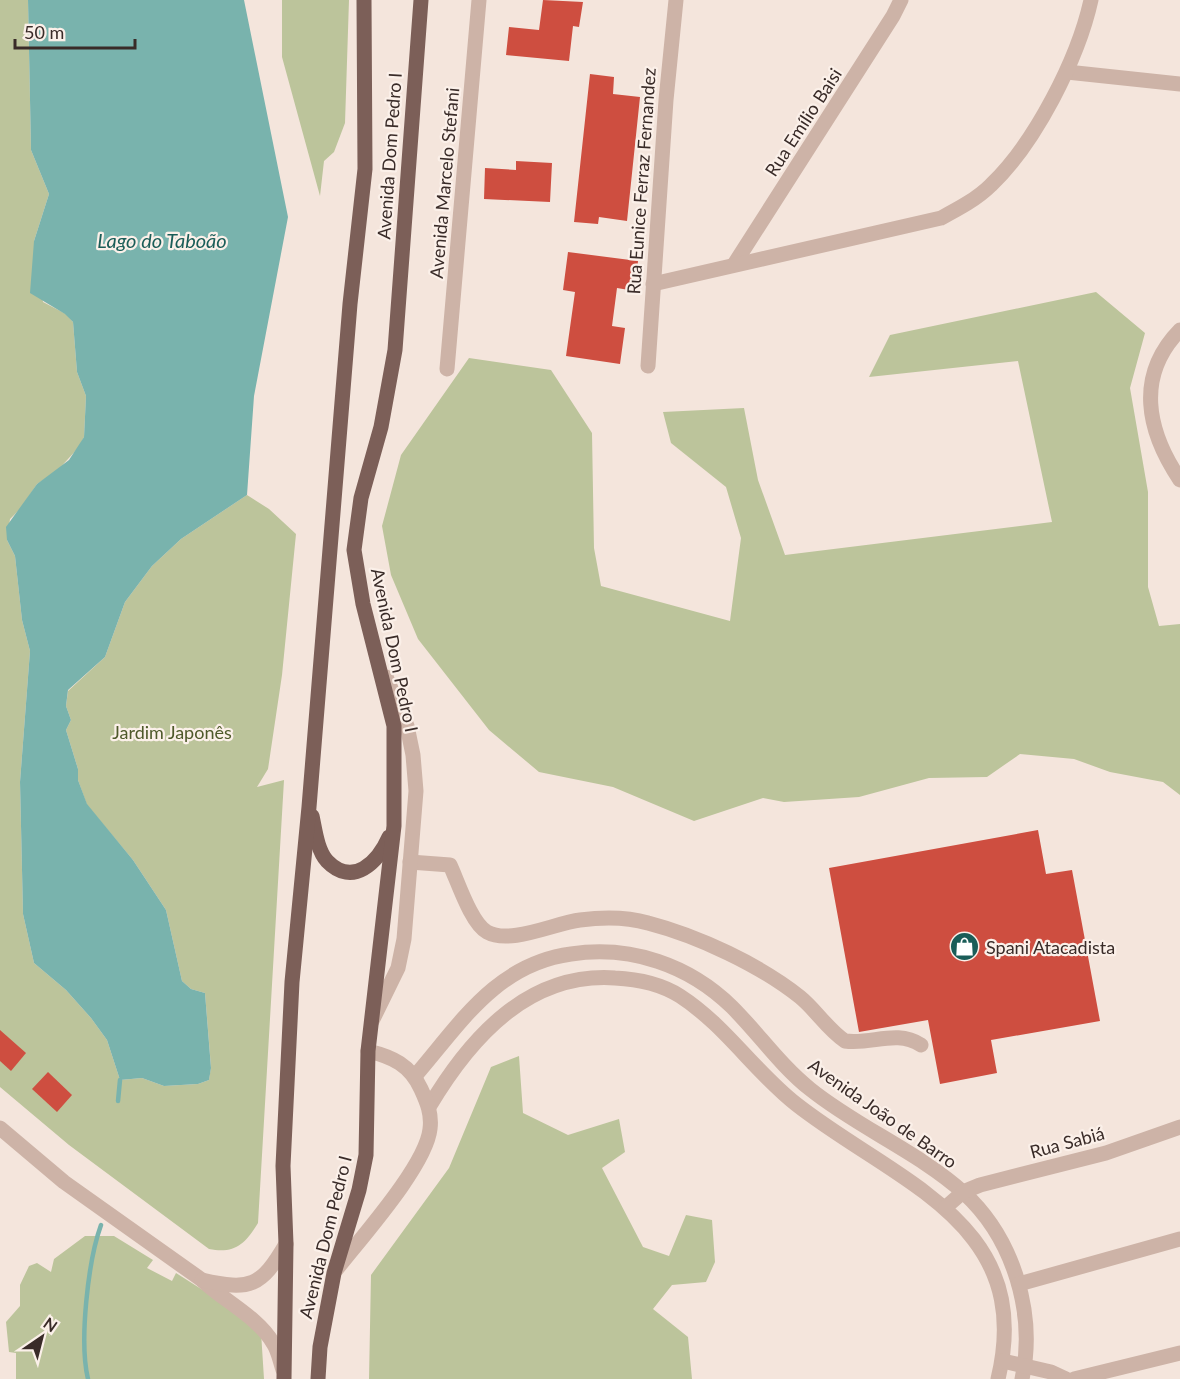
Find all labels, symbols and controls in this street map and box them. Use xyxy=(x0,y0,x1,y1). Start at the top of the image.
scale bar xyxy=(15,12,135,50)
text: 50 m xyxy=(24,21,64,43)
street label: Rua Emílio Baisi xyxy=(760,64,846,180)
street label: Rua Eunice Ferraz Fernandez xyxy=(622,67,660,295)
street label: Avenida Dom Pedro I xyxy=(372,72,406,240)
street label: Avenida Marcelo Stefani xyxy=(425,87,463,279)
water label: Lago do Taboão xyxy=(97,228,227,252)
street label: Avenida Dom Pedro I xyxy=(367,566,423,734)
park label: Jardim Japonês xyxy=(112,721,232,743)
shop icon: Spani Atacadista xyxy=(949,931,981,963)
place label: Spani Atacadista xyxy=(986,936,1115,958)
street label: Avenida João de Barro xyxy=(804,1053,962,1173)
street label: Rua Sabiá xyxy=(1027,1121,1107,1163)
street label: Avenida Dom Pedro I xyxy=(294,1153,356,1321)
north arrow xyxy=(12,1307,72,1367)
text: N xyxy=(40,1313,61,1336)

